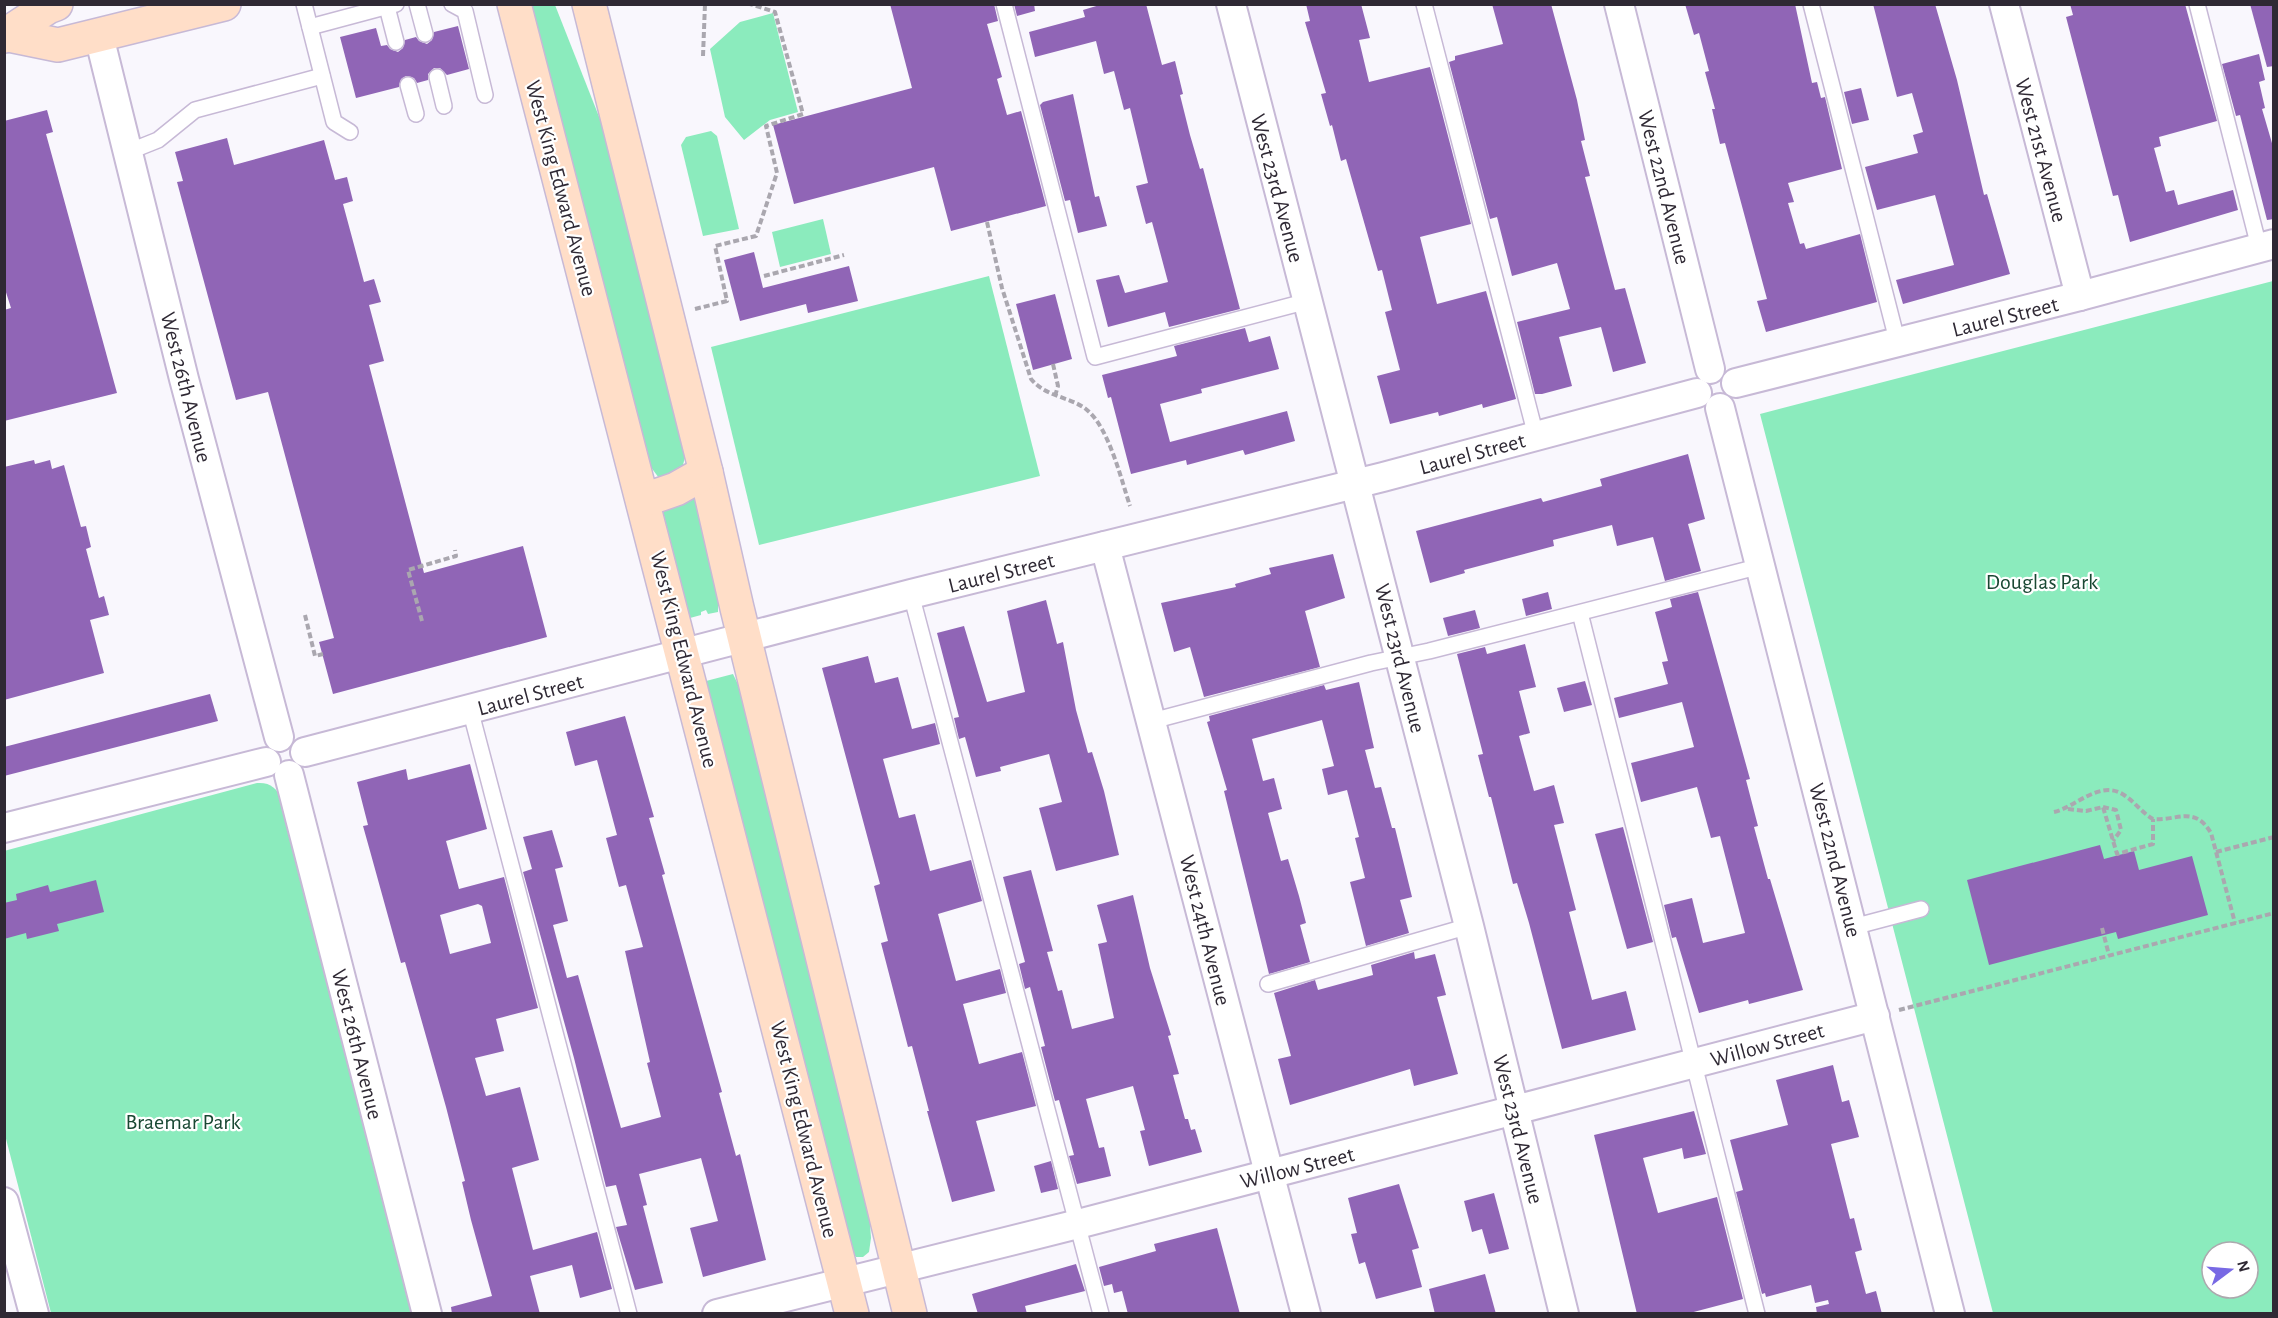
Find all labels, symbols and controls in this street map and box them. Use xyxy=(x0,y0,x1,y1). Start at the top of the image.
street label: West 21st Avenue xyxy=(2011,76,2071,225)
street label: West King Edward Avenue xyxy=(522,78,600,299)
street label: West 22nd Avenue xyxy=(1634,108,1694,267)
street label: West 23rd Avenue xyxy=(1247,112,1307,265)
street label: Laurel Street xyxy=(1950,293,2060,341)
street label: West 26th Avenue xyxy=(157,310,215,465)
street label: Laurel Street xyxy=(1417,429,1527,479)
street label: West King Edward Avenue xyxy=(646,549,722,770)
street label: Laurel Street xyxy=(946,549,1056,597)
park label: Douglas Park xyxy=(1986,571,2098,593)
street label: West 23rd Avenue xyxy=(1371,581,1429,735)
street label: Laurel Street xyxy=(475,670,585,720)
street label: West 22nd Avenue xyxy=(1805,781,1865,940)
street label: West 24th Avenue xyxy=(1176,853,1234,1008)
street label: West 26th Avenue xyxy=(328,967,386,1122)
street label: West King Edward Avenue xyxy=(766,1019,842,1240)
street label: Willow Street xyxy=(1708,1019,1826,1071)
street label: West 23rd Avenue xyxy=(1489,1052,1547,1206)
park label: Braemar Park xyxy=(125,1111,241,1133)
street label: Willow Street xyxy=(1238,1143,1356,1193)
north arrow xyxy=(2200,1240,2260,1300)
text: N xyxy=(2234,1259,2253,1274)

